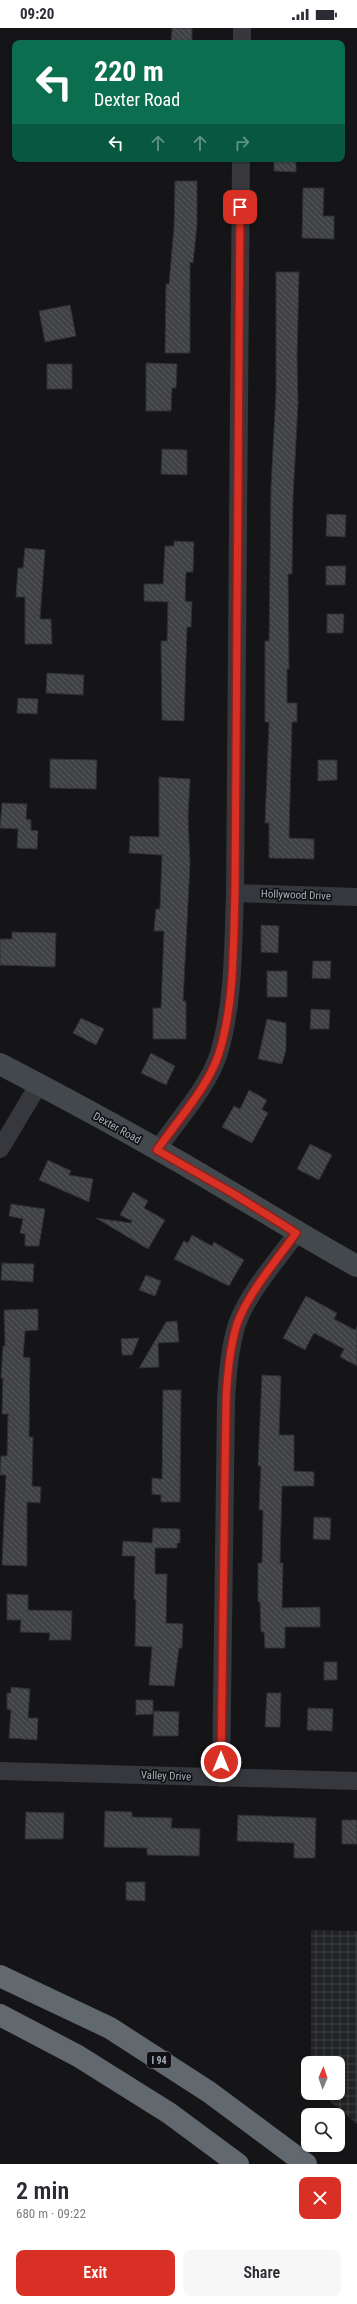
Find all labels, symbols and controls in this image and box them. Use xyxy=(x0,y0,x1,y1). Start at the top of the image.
text: 09:20 xyxy=(20,5,54,23)
text: 220 m xyxy=(94,55,164,88)
icon: left xyxy=(28,56,80,108)
text: Dexter Road xyxy=(94,89,180,110)
icon: left xyxy=(105,132,127,154)
icon: ahead xyxy=(147,132,169,154)
icon: ahead xyxy=(189,132,211,154)
icon: right xyxy=(231,132,253,154)
pin xyxy=(223,190,257,224)
icon: arrive xyxy=(229,196,251,218)
street label: Hollywood Drive xyxy=(261,887,331,903)
street label: Dexter Road xyxy=(91,1110,143,1146)
position arrow xyxy=(200,1741,242,1783)
street label: Valley Drive xyxy=(141,1769,191,1783)
road number: I 94 xyxy=(147,2052,171,2068)
north arrow xyxy=(301,2056,345,2100)
map controls xyxy=(301,2056,345,2152)
button: search xyxy=(301,2108,345,2152)
text: 2 min xyxy=(16,2177,69,2205)
button: close xyxy=(299,2177,341,2219)
text: 680 m · 09:22 xyxy=(16,2206,86,2221)
button: Exit xyxy=(16,2250,175,2296)
button: Share xyxy=(183,2250,341,2296)

